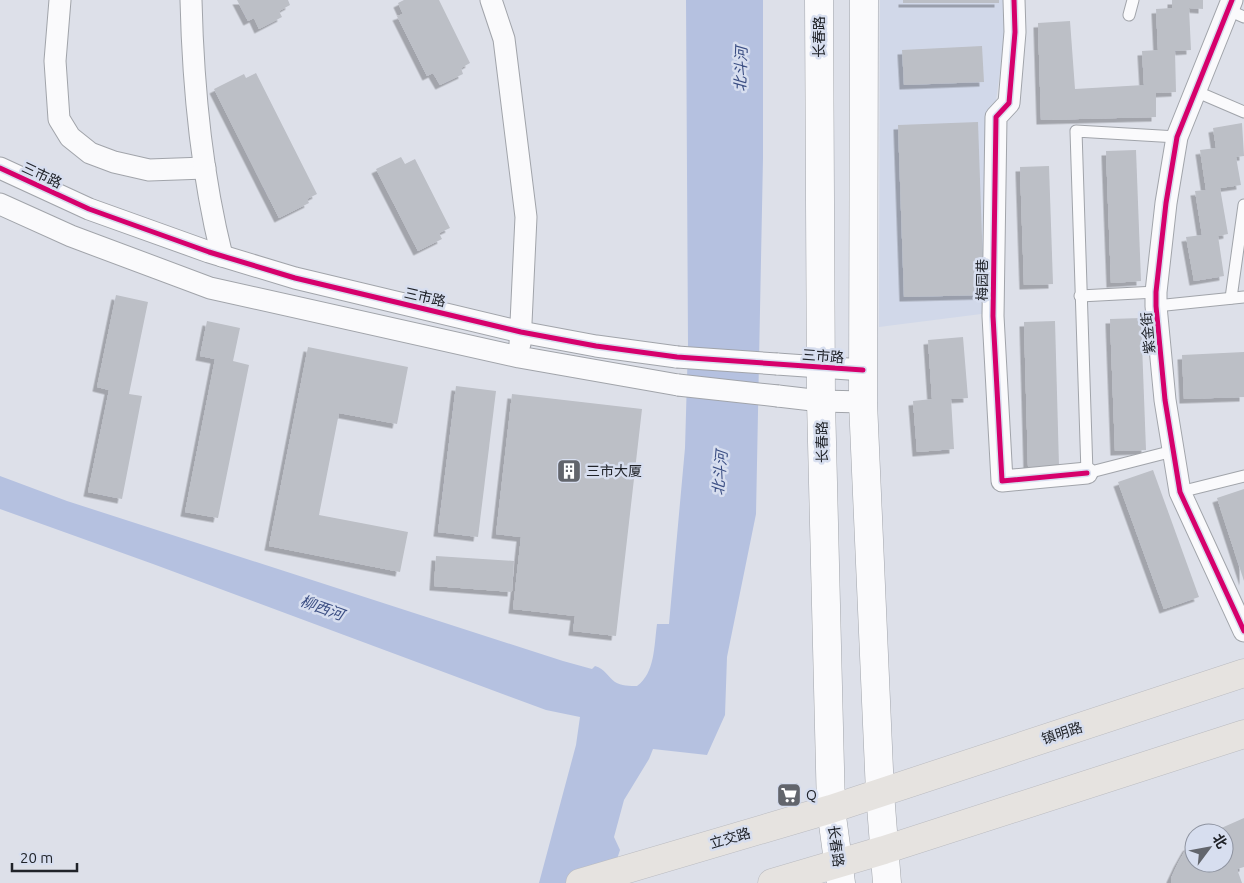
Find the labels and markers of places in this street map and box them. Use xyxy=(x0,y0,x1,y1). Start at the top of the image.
building icon: 三市大厦 xyxy=(556,458,582,484)
place label: 三市大厦 xyxy=(586,463,642,479)
supermarket icon: Q xyxy=(776,782,802,808)
place label: Q xyxy=(806,787,817,803)

